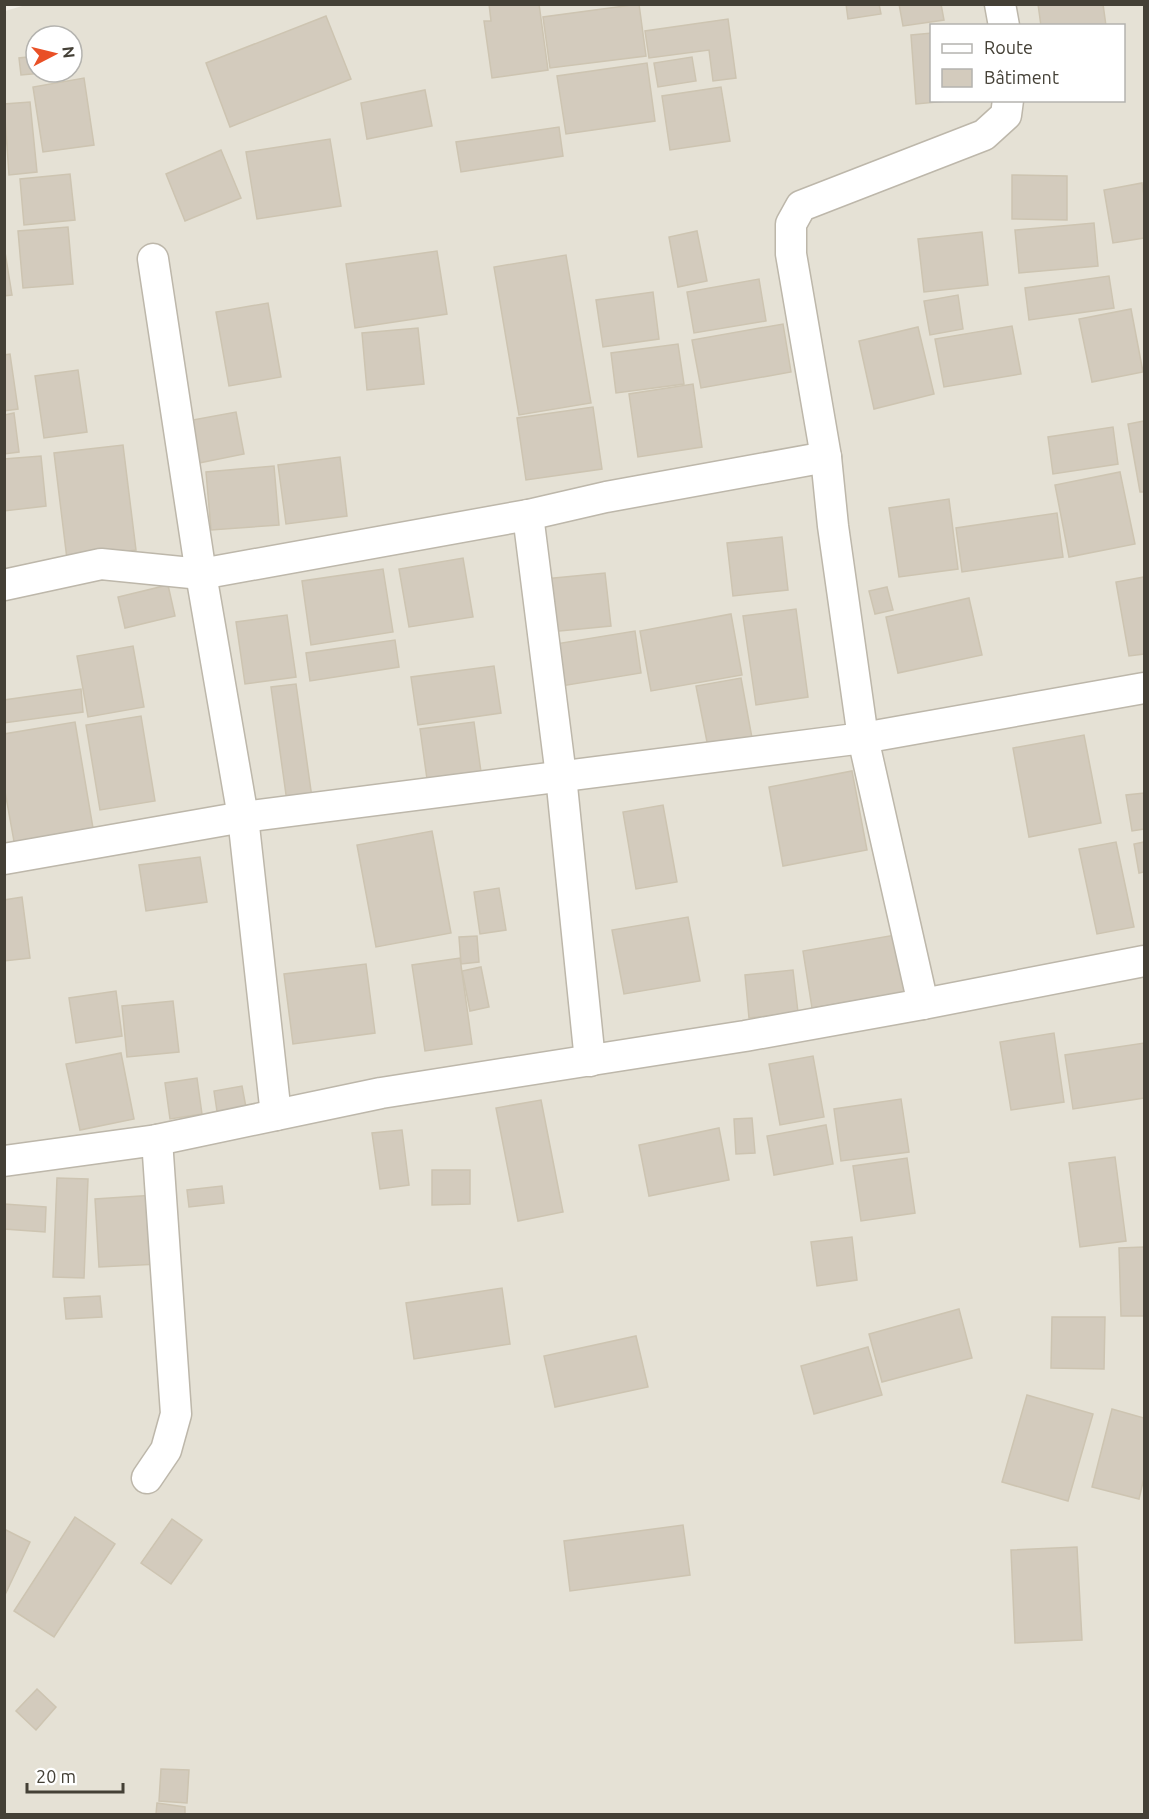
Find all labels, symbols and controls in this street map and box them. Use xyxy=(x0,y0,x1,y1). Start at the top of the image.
north arrow xyxy=(24,24,84,84)
legend xyxy=(930,24,1125,102)
text: Route xyxy=(984,37,1033,57)
text: N xyxy=(59,45,79,59)
text: Bâtiment xyxy=(984,67,1059,87)
scale bar xyxy=(27,1756,123,1794)
text: 20 m xyxy=(36,1766,76,1786)

